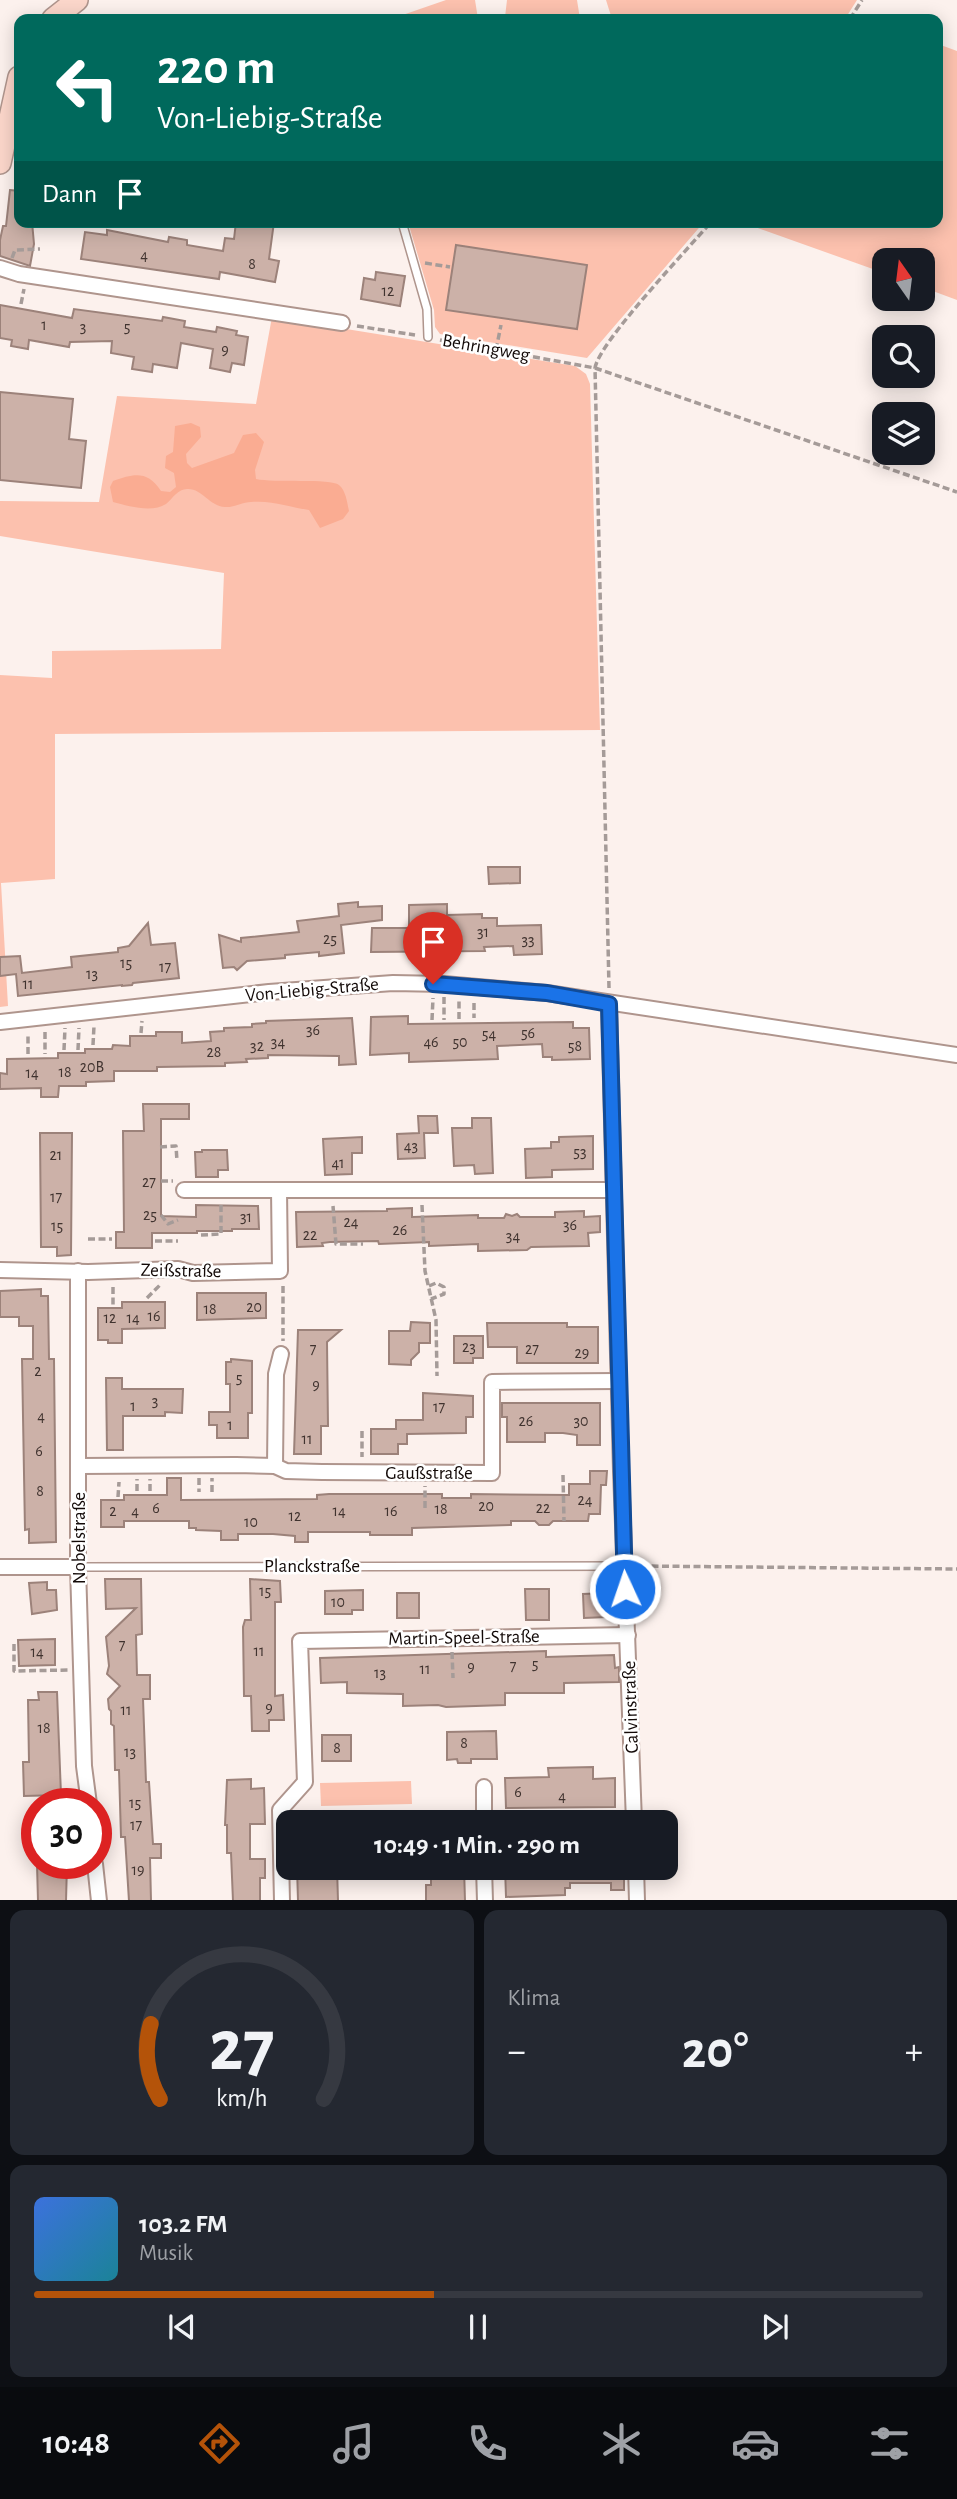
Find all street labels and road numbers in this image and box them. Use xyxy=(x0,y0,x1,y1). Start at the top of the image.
street label: Behringweg xyxy=(441,331,532,365)
street label: Von-Liebig-Straße xyxy=(245,975,379,1005)
street label: Zeißstraße xyxy=(140,1261,222,1281)
street label: Gaußstraße xyxy=(385,1464,473,1483)
street label: Nobelstraße xyxy=(70,1492,89,1584)
street label: Planckstraße xyxy=(264,1557,360,1576)
street label: Martin-Speel-Straße xyxy=(388,1627,540,1649)
street label: Calvinstraße xyxy=(620,1660,642,1754)

